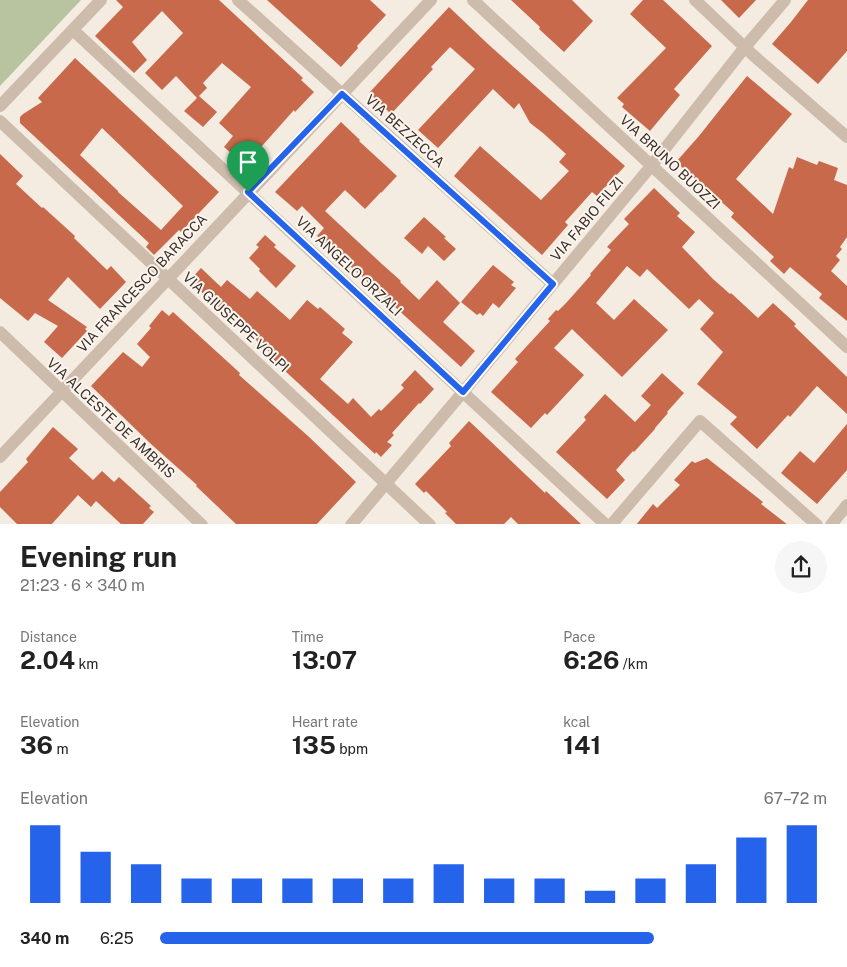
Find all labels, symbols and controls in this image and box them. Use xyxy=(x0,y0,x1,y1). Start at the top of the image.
street label: VIA BEZZECCA xyxy=(362,91,448,171)
street label: VIA BRUNO BUOZZI xyxy=(617,112,723,212)
pin xyxy=(227,141,269,192)
icon: arrive xyxy=(234,148,262,176)
street label: VIA FABIO FILZI xyxy=(547,174,627,264)
street label: VIA FRANCESCO BARACCA xyxy=(74,211,210,355)
street label: VIA ANGELO ORZALI xyxy=(293,213,405,319)
street label: VIA GIUSEPPE VOLPI xyxy=(180,269,292,375)
street label: VIA ALCESTE DE AMBRIS xyxy=(44,355,178,481)
text: Evening run xyxy=(20,540,177,573)
button: share xyxy=(775,541,827,593)
text: 21:23 · 6 × 340 m xyxy=(20,576,145,595)
text: Distance xyxy=(20,629,77,645)
text: Time xyxy=(292,629,324,645)
text: Pace xyxy=(563,629,595,645)
text: 2.04 xyxy=(20,645,75,675)
text: 13:07 xyxy=(292,645,357,675)
text: 6:26 xyxy=(563,645,619,675)
text: km xyxy=(75,656,98,672)
text: /km xyxy=(619,656,648,672)
text: Elevation xyxy=(20,714,79,730)
text: Heart rate xyxy=(292,714,358,730)
text: kcal xyxy=(563,714,590,730)
text: 36 xyxy=(20,730,53,760)
text: 135 xyxy=(292,730,336,760)
text: 141 xyxy=(563,730,601,760)
text: m xyxy=(53,741,69,757)
text: bpm xyxy=(336,741,368,757)
text: Elevation xyxy=(20,789,88,808)
text: 67–72 m xyxy=(764,789,827,808)
text: 340 m xyxy=(20,929,69,948)
text: 6:25 xyxy=(100,929,134,948)

